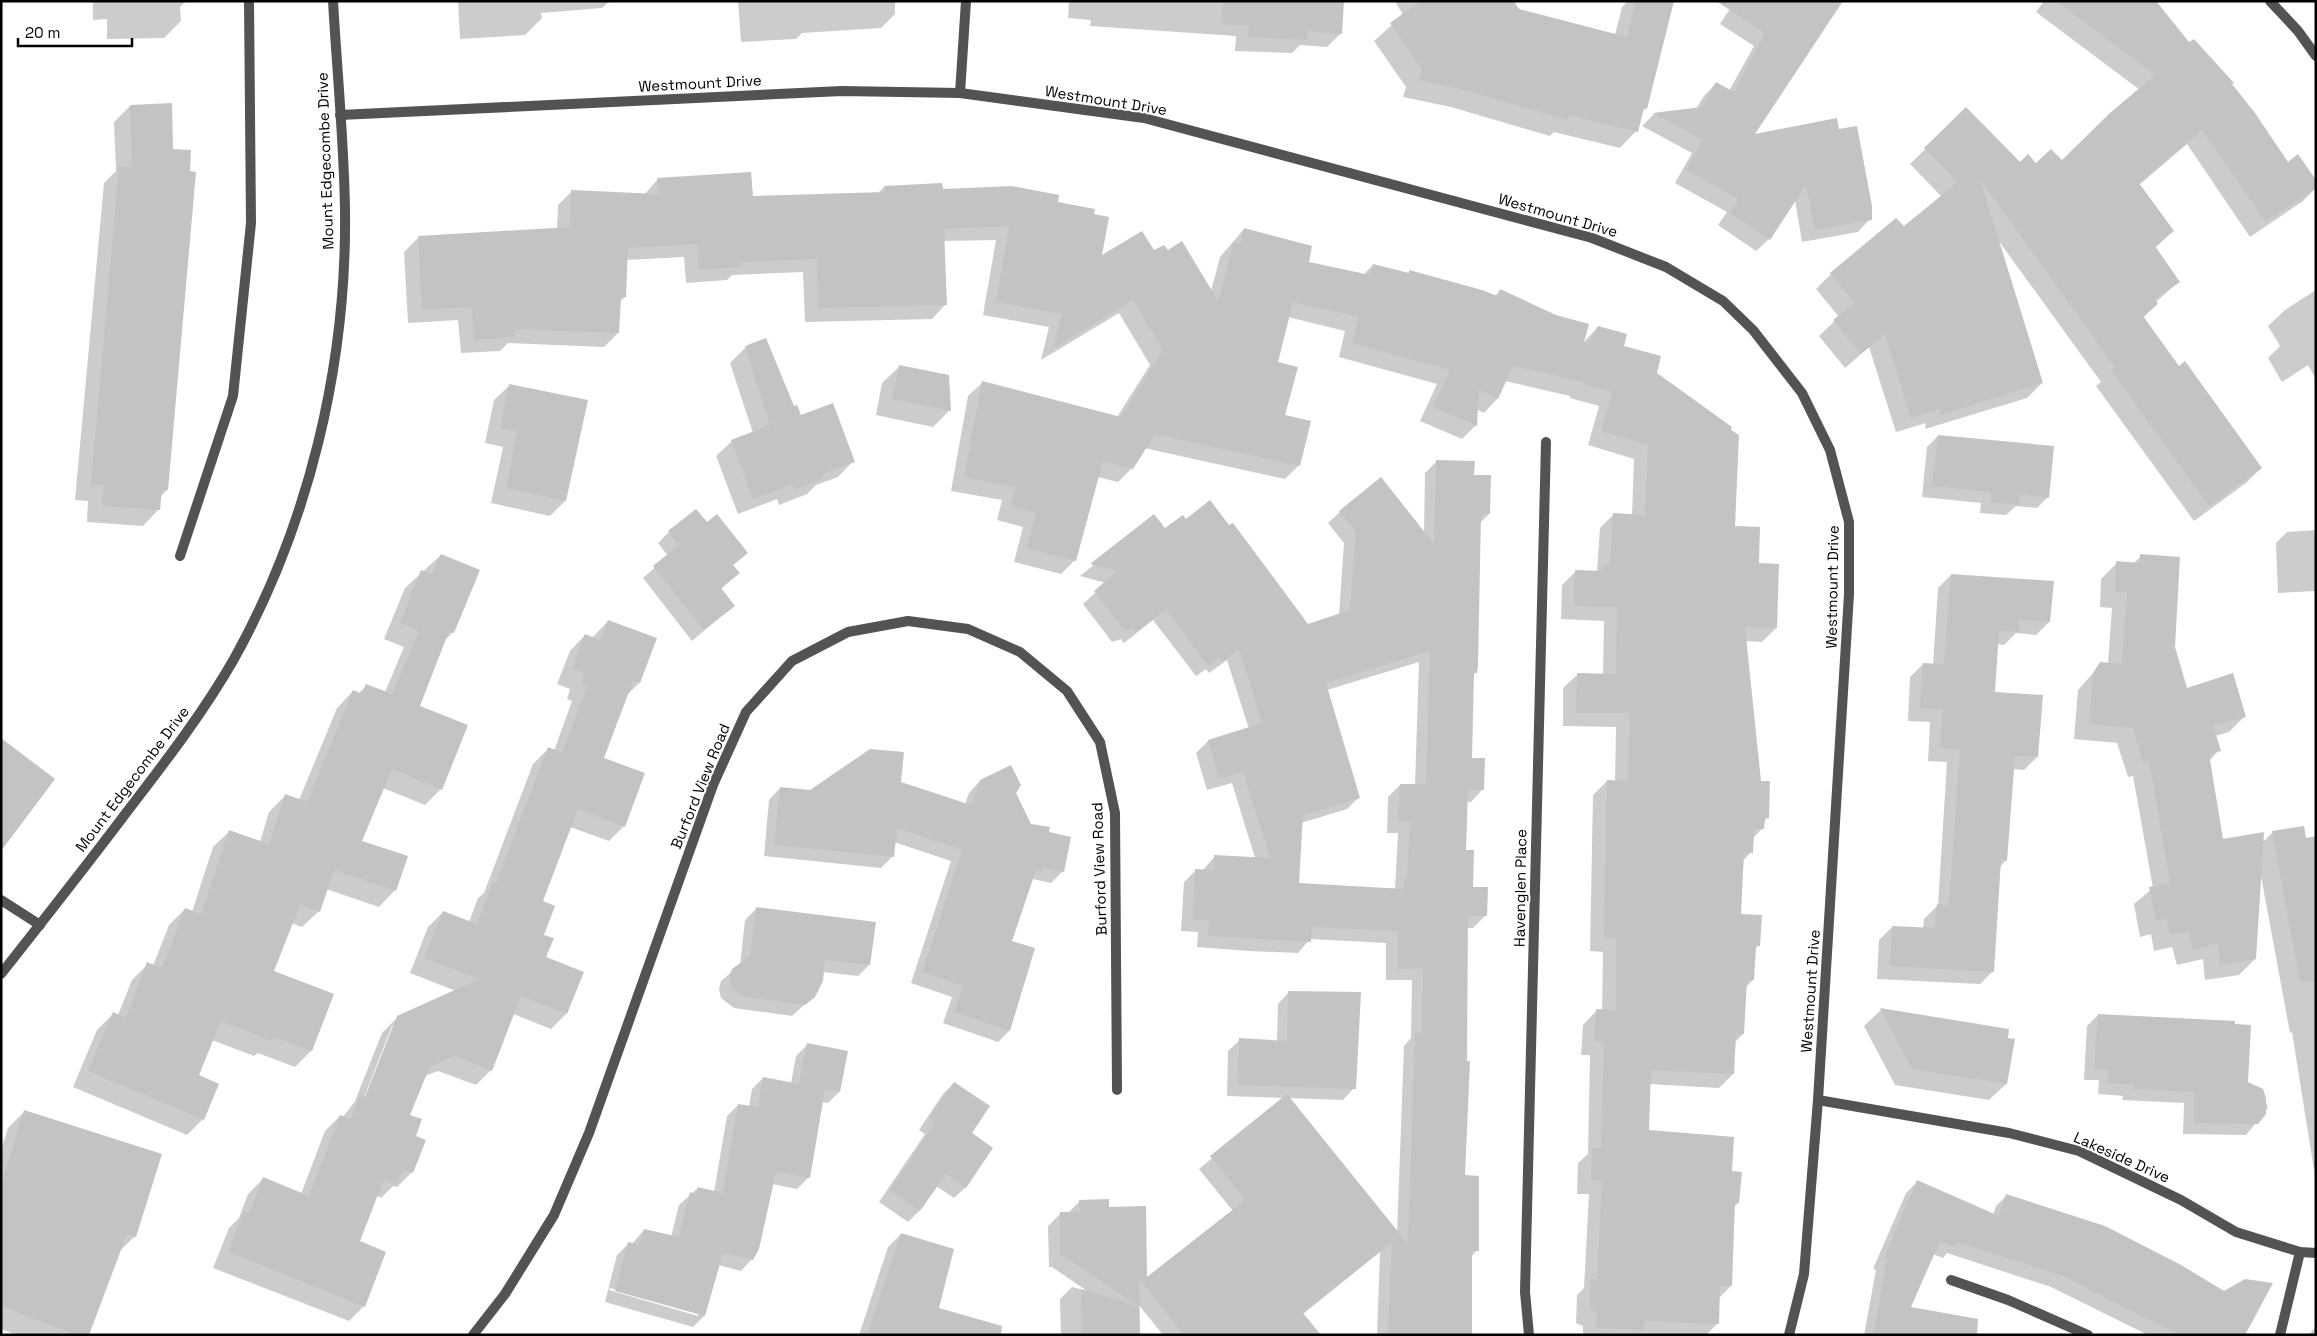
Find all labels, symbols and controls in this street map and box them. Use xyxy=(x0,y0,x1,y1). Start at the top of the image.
scale bar xyxy=(18,15,131,47)
text: 20 m xyxy=(25,23,60,42)
street label: Westmount Drive xyxy=(638,70,762,96)
street label: Mount Edgecombe Drive xyxy=(312,72,338,250)
street label: Westmount Drive xyxy=(1044,81,1169,119)
street label: Westmount Drive xyxy=(1496,189,1620,241)
street label: Westmount Drive xyxy=(1821,525,1843,649)
street label: Mount Edgecombe Drive xyxy=(71,702,193,856)
street label: Burford View Road xyxy=(666,721,734,851)
street label: Burford View Road xyxy=(1087,802,1111,936)
street label: Havenglen Place xyxy=(1509,829,1531,947)
street label: Westmount Drive xyxy=(1796,929,1824,1053)
street label: Lakeside Drive xyxy=(2071,1127,2173,1187)

